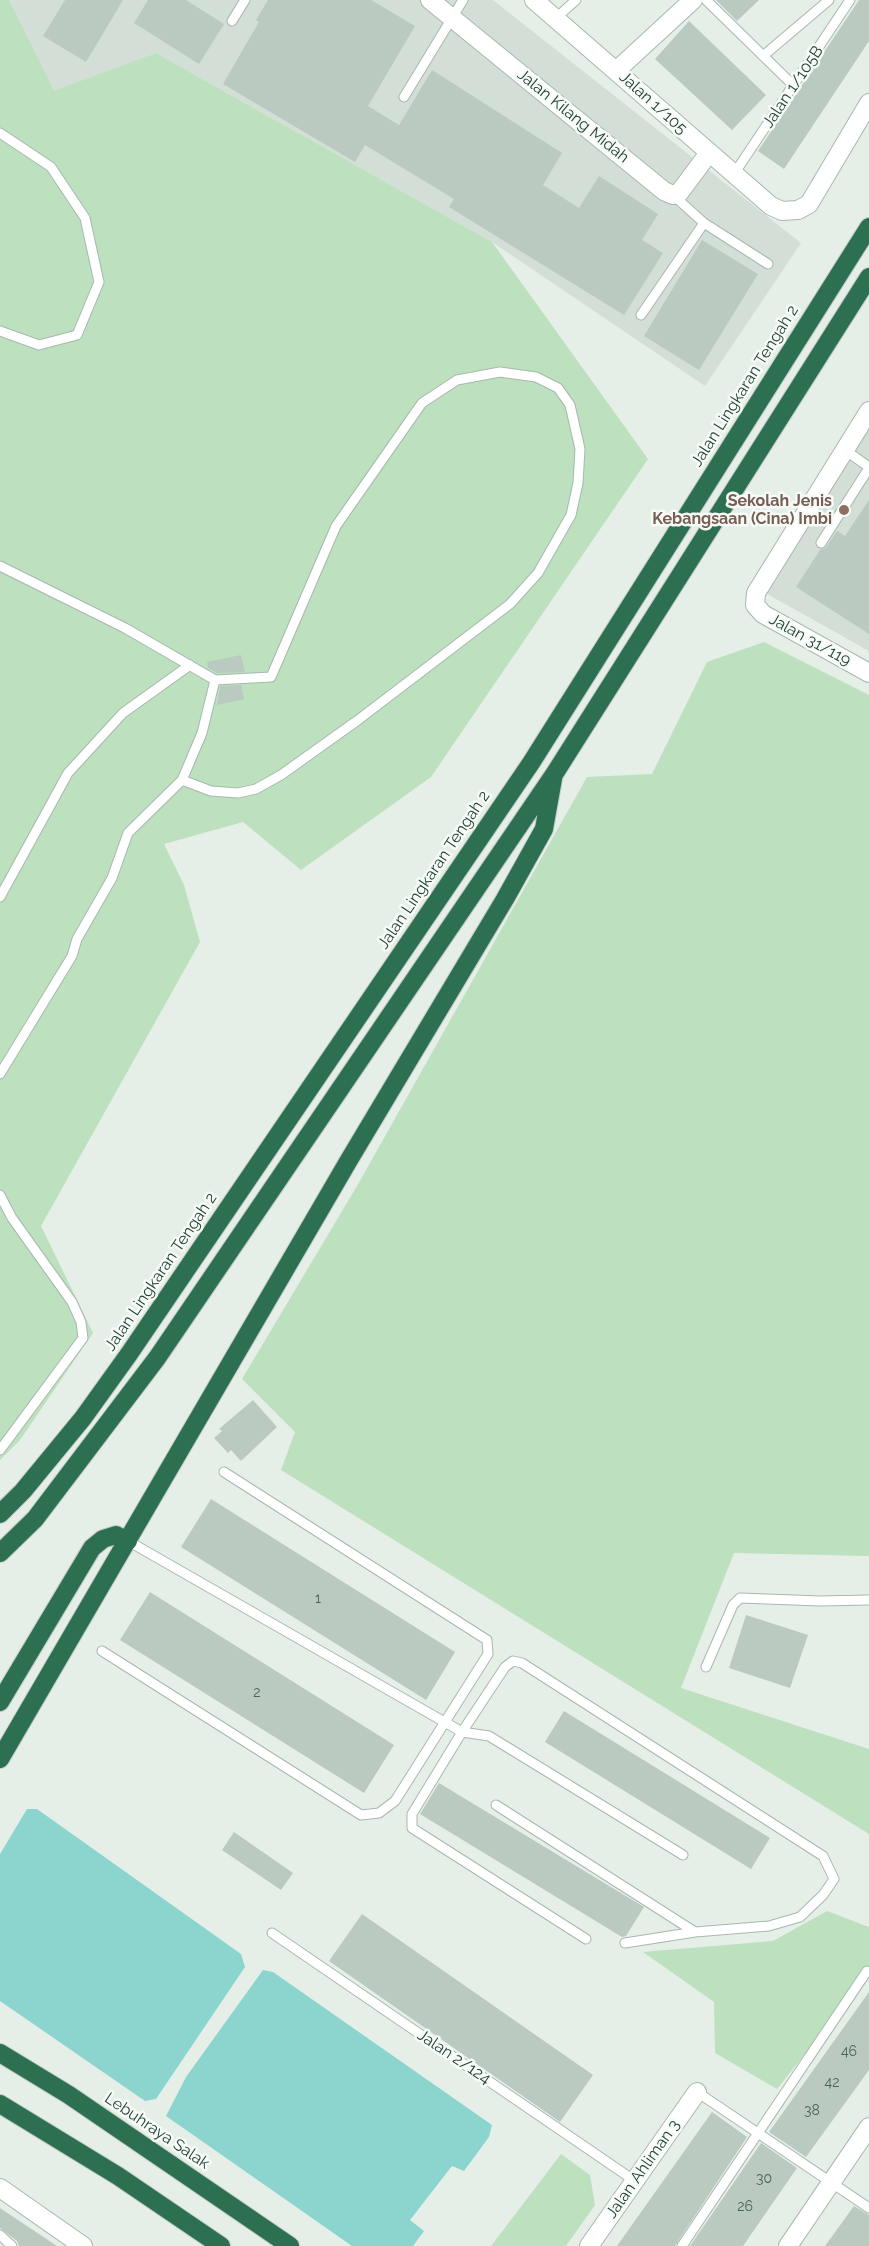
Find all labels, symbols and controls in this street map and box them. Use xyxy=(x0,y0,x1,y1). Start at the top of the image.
street label: Jalan 1/105B xyxy=(758,42,828,132)
street label: Jalan Kilang Midah xyxy=(513,65,633,167)
street label: Jalan 1/105 xyxy=(615,68,691,138)
street label: Jalan Lingkaran Tengah 2 xyxy=(687,302,803,470)
place label: Sekolah Jenis Kebangsaan (Cina) Imbi xyxy=(652,491,832,529)
marker: Sekolah Jenis Kebangsaan (Cina) Imbi xyxy=(837,503,851,517)
street label: Jalan 31/119 xyxy=(766,610,854,670)
street label: Jalan Lingkaran Tengah 2 xyxy=(374,787,494,953)
street label: Jalan Lingkaran Tengah 2 xyxy=(101,1189,221,1355)
house number: 1 xyxy=(315,1591,321,1607)
house number: 2 xyxy=(253,1685,261,1701)
street label: Jalan 2/124 xyxy=(414,2025,494,2089)
house number: 46 xyxy=(841,2044,857,2060)
house number: 42 xyxy=(825,2075,839,2091)
street label: Lebuhraya Salak xyxy=(101,2089,213,2173)
house number: 38 xyxy=(804,2103,820,2119)
street label: Jalan Ahliman 3 xyxy=(602,2116,684,2222)
house number: 30 xyxy=(756,2171,772,2187)
house number: 26 xyxy=(737,2199,753,2215)

